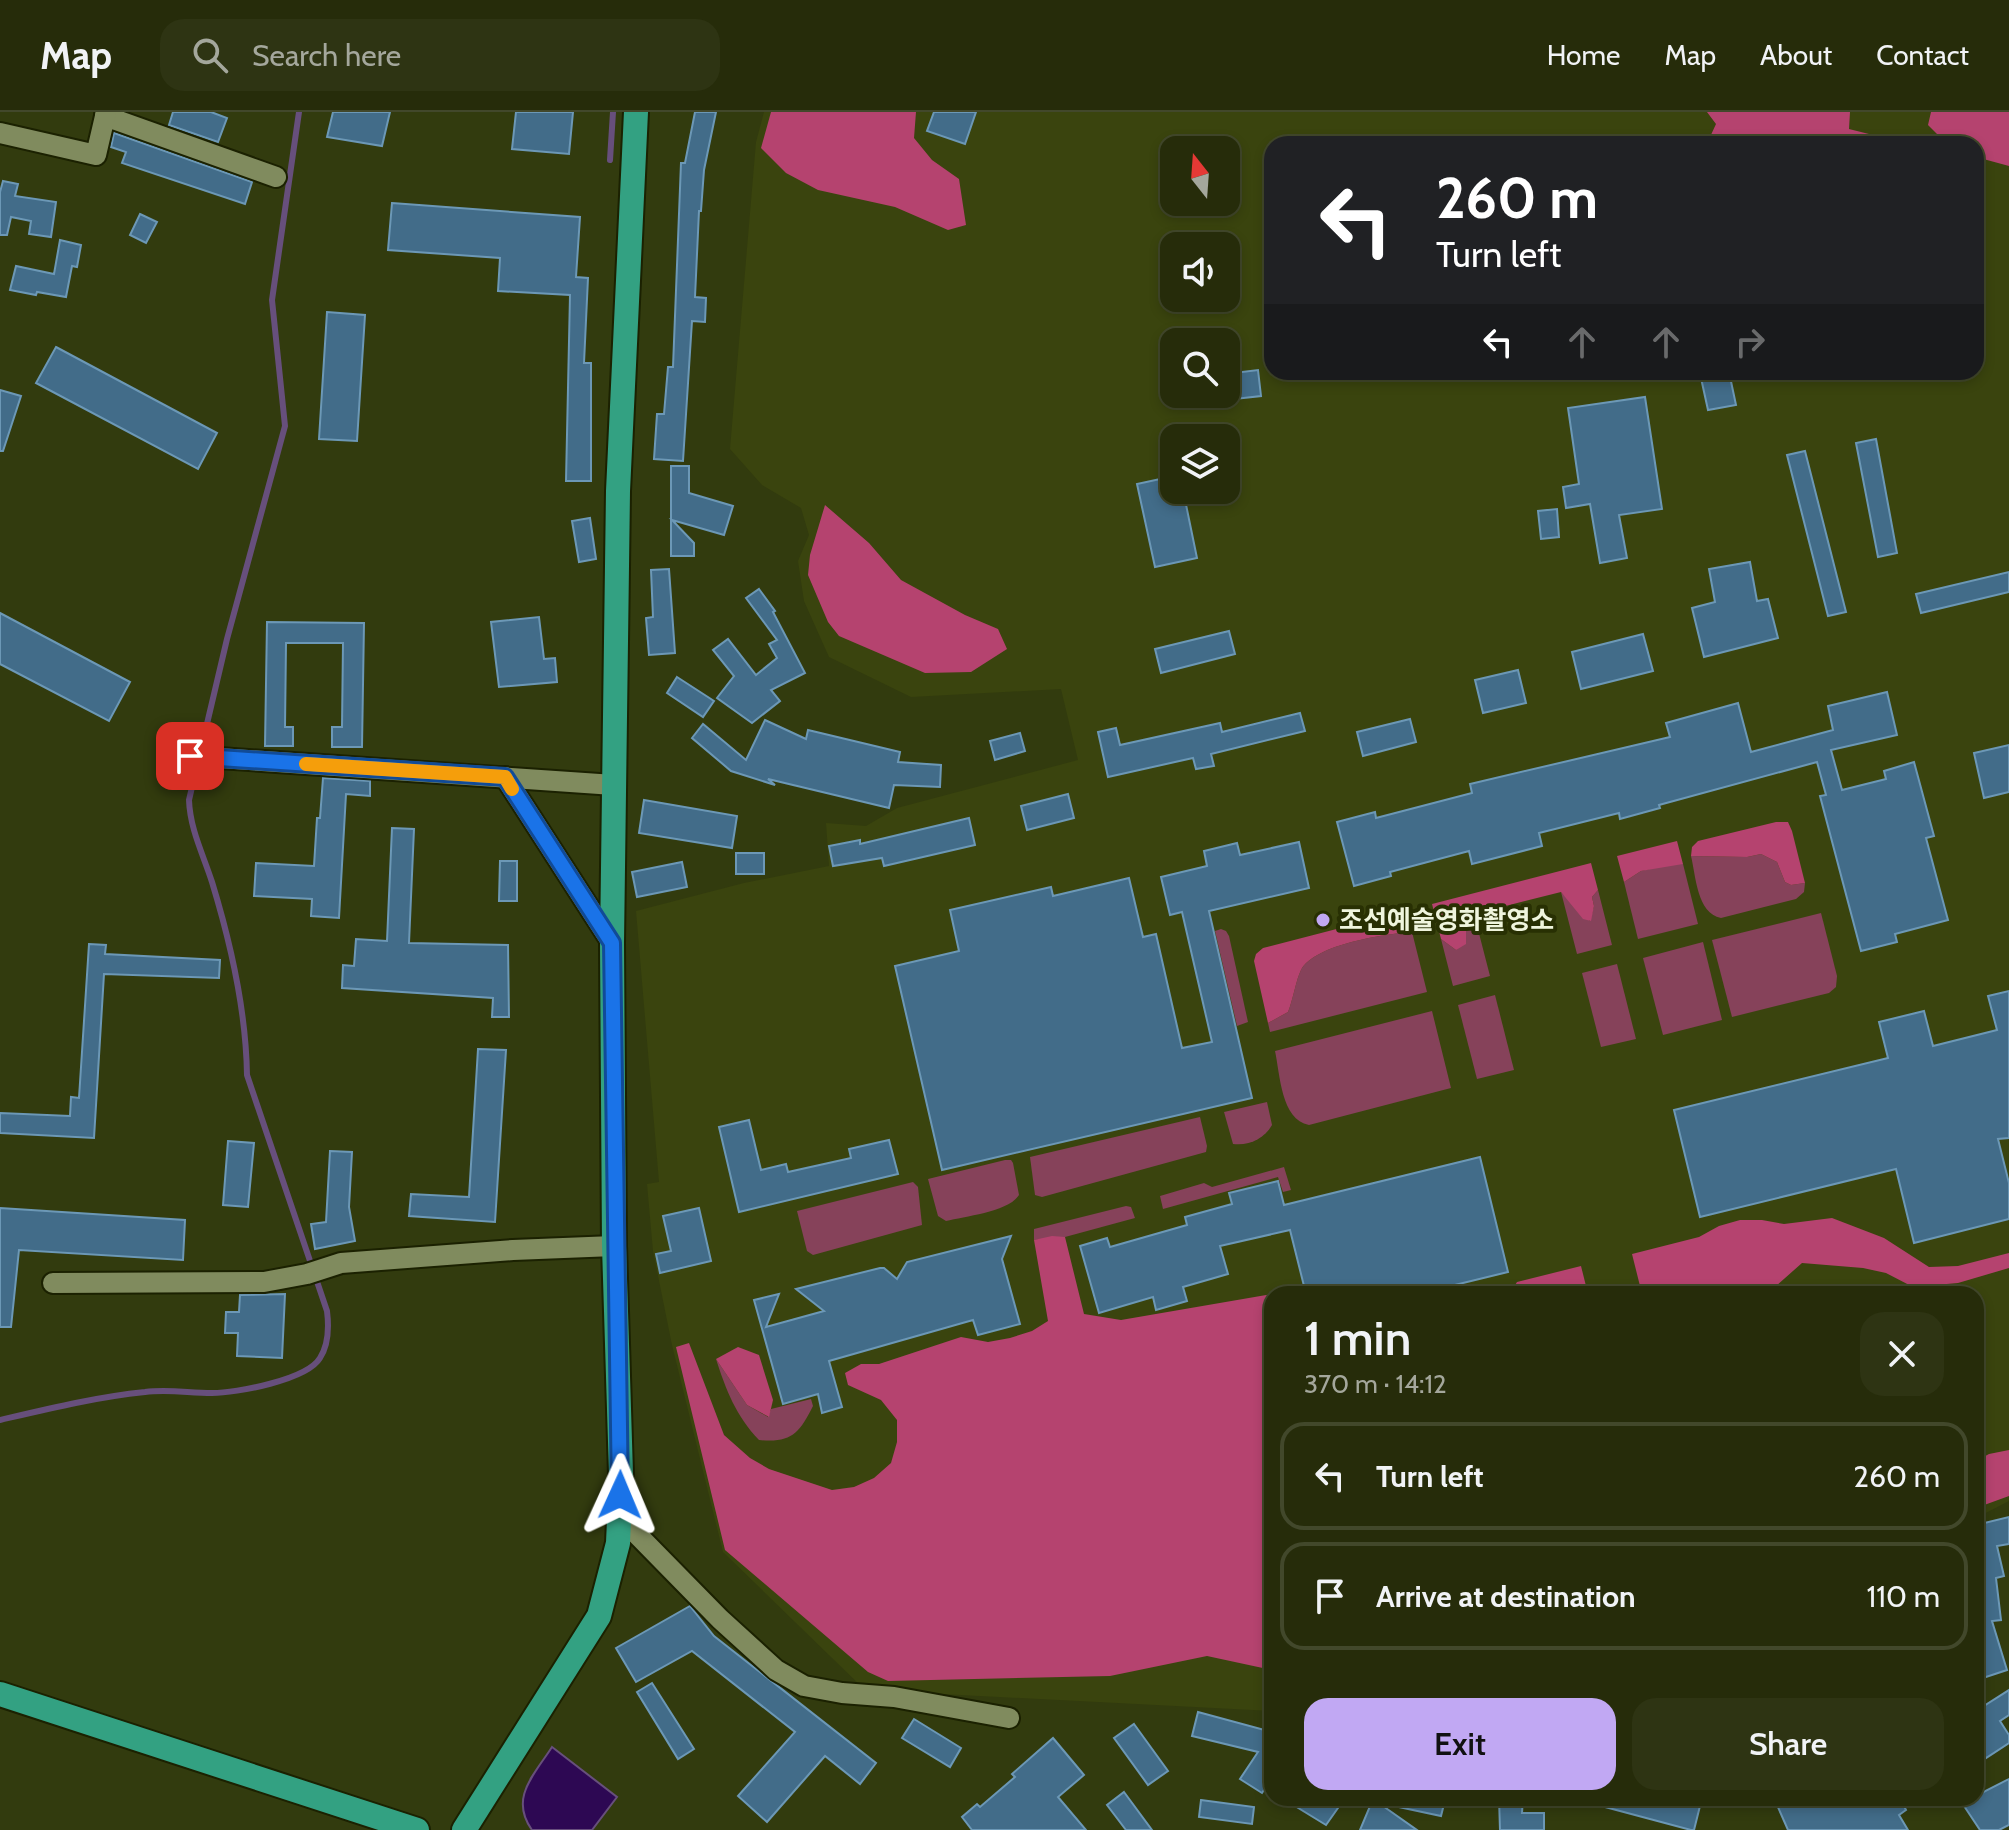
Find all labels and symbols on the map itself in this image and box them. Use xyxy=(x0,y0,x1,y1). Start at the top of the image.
north arrow xyxy=(1160,136,1240,216)
pin xyxy=(156,722,224,790)
place label: 조선예술영화촬영소 xyxy=(1339,904,1554,936)
marker: 조선예술영화촬영소 xyxy=(1314,911,1332,929)
position arrow xyxy=(578,1453,662,1537)

